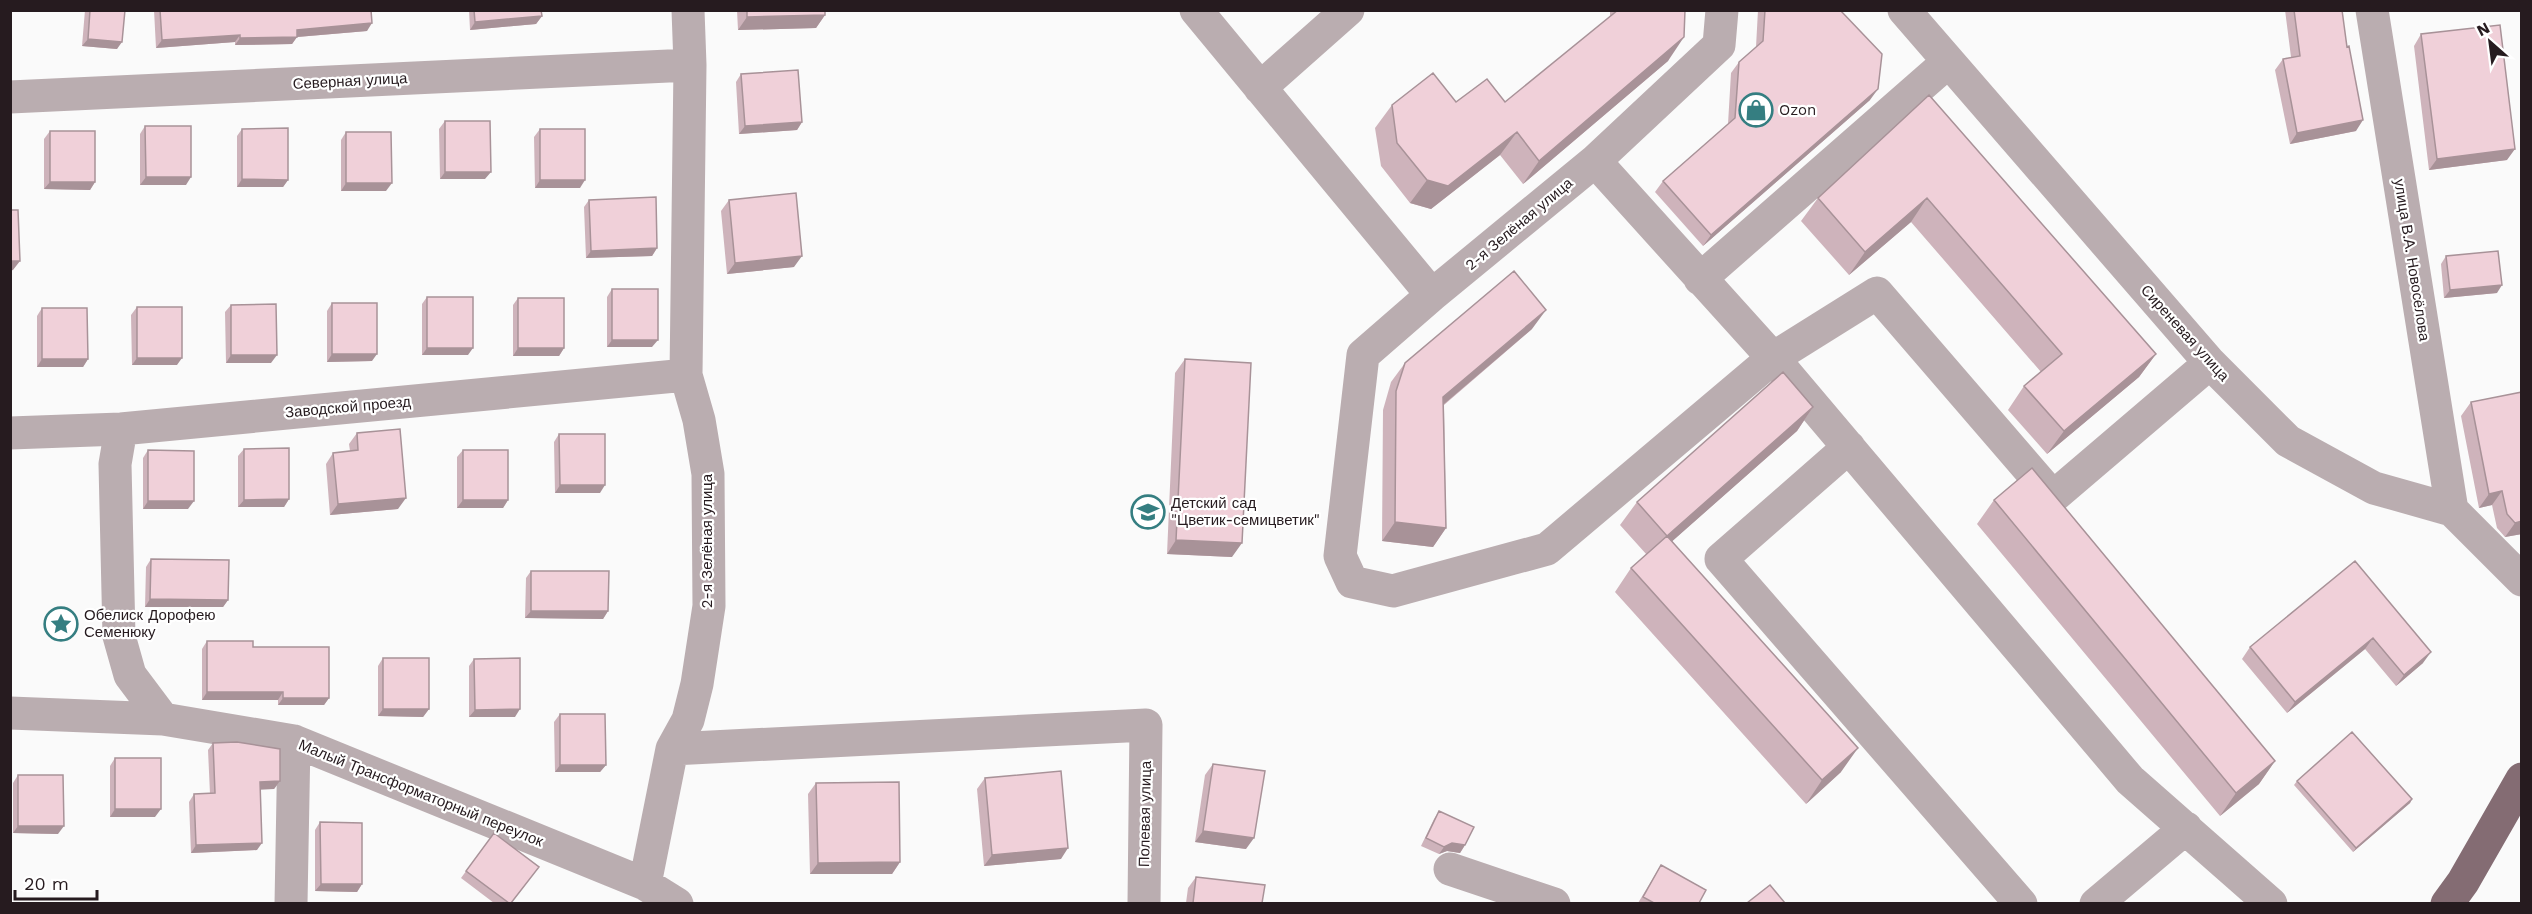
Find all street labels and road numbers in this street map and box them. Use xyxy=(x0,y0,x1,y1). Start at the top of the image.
street label: Северная улица xyxy=(292,69,408,93)
street label: 2-я Зелёная улица xyxy=(1462,173,1577,274)
street label: улица В.А. Новосёлова xyxy=(2390,178,2434,343)
street label: Сиреневая улица xyxy=(2137,281,2233,385)
street label: Заводской проезд xyxy=(284,393,412,421)
street label: 2-я Зелёная улица xyxy=(698,473,716,608)
street label: Малый Трансформаторный переулок xyxy=(296,736,546,851)
street label: Полевая улица xyxy=(1135,760,1155,867)

